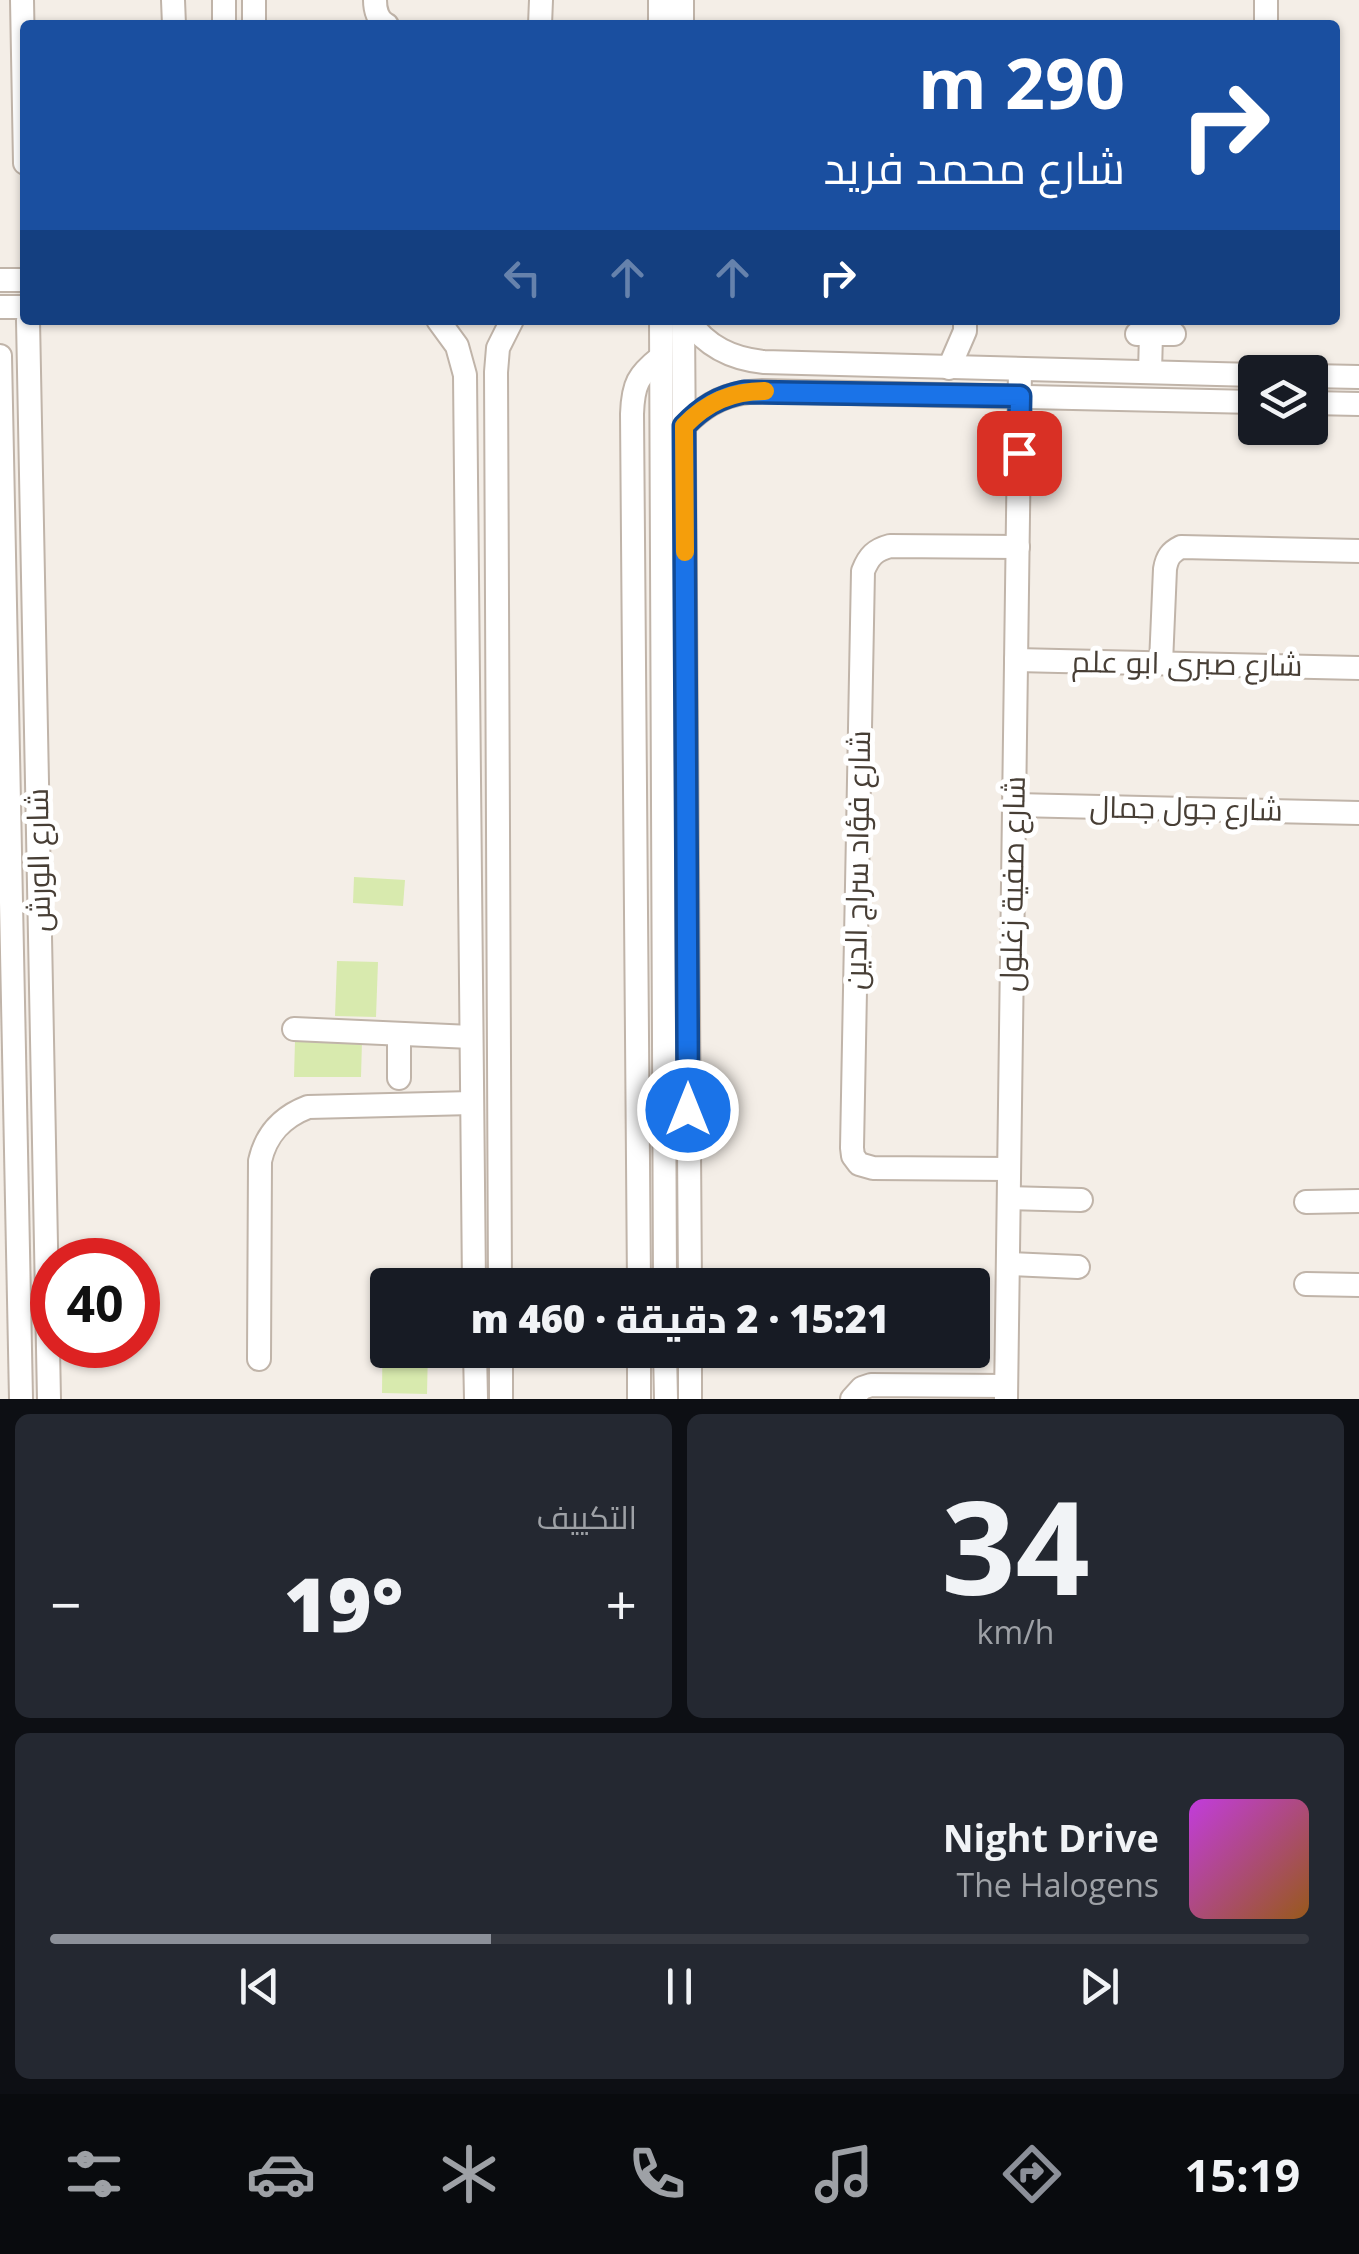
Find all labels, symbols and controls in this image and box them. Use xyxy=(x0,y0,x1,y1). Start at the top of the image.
text: 290 m xyxy=(918,34,1125,130)
icon: right xyxy=(1160,60,1290,190)
text: شارع محمد فريد xyxy=(823,136,1125,197)
icon: left xyxy=(495,250,550,305)
icon: ahead xyxy=(600,250,655,305)
icon: ahead xyxy=(705,250,760,305)
icon: right xyxy=(810,250,865,305)
map controls xyxy=(1238,355,1328,445)
button: layers xyxy=(1238,355,1328,445)
pin xyxy=(977,411,1062,496)
icon: arrive xyxy=(992,426,1047,481)
street label: شارع صبرى ابو علم xyxy=(1071,640,1303,686)
street label: شارع فؤاد سراج الدين xyxy=(834,730,880,990)
street label: شارع صفية زغلول xyxy=(989,776,1035,992)
street label: شارع جول جمال xyxy=(1089,785,1283,831)
street label: شارع الورش xyxy=(16,788,60,932)
position arrow xyxy=(636,1058,740,1162)
speed limit sign: 40 xyxy=(30,1238,160,1368)
text: 15:21 · 2 دقيقة · 460 m xyxy=(471,1292,889,1344)
text: 34 xyxy=(941,1456,1090,1633)
text: التكييف xyxy=(537,1495,637,1538)
text: 19° xyxy=(284,1552,403,1654)
text: − xyxy=(50,1566,81,1641)
text: + xyxy=(606,1566,637,1641)
text: km/h xyxy=(977,1610,1054,1653)
text: Night Drive xyxy=(943,1811,1159,1863)
text: The Halogens xyxy=(957,1863,1159,1906)
icon: previous xyxy=(232,1959,287,2014)
icon: pause xyxy=(652,1959,707,2014)
icon: next xyxy=(1072,1959,1127,2014)
icon: filters xyxy=(59,2139,129,2209)
icon: car xyxy=(246,2139,316,2209)
icon: climate xyxy=(434,2139,504,2209)
icon: phone xyxy=(622,2139,692,2209)
icon: music xyxy=(809,2139,879,2209)
icon: directions xyxy=(997,2139,1067,2209)
text: 15:19 xyxy=(1184,2144,1300,2205)

